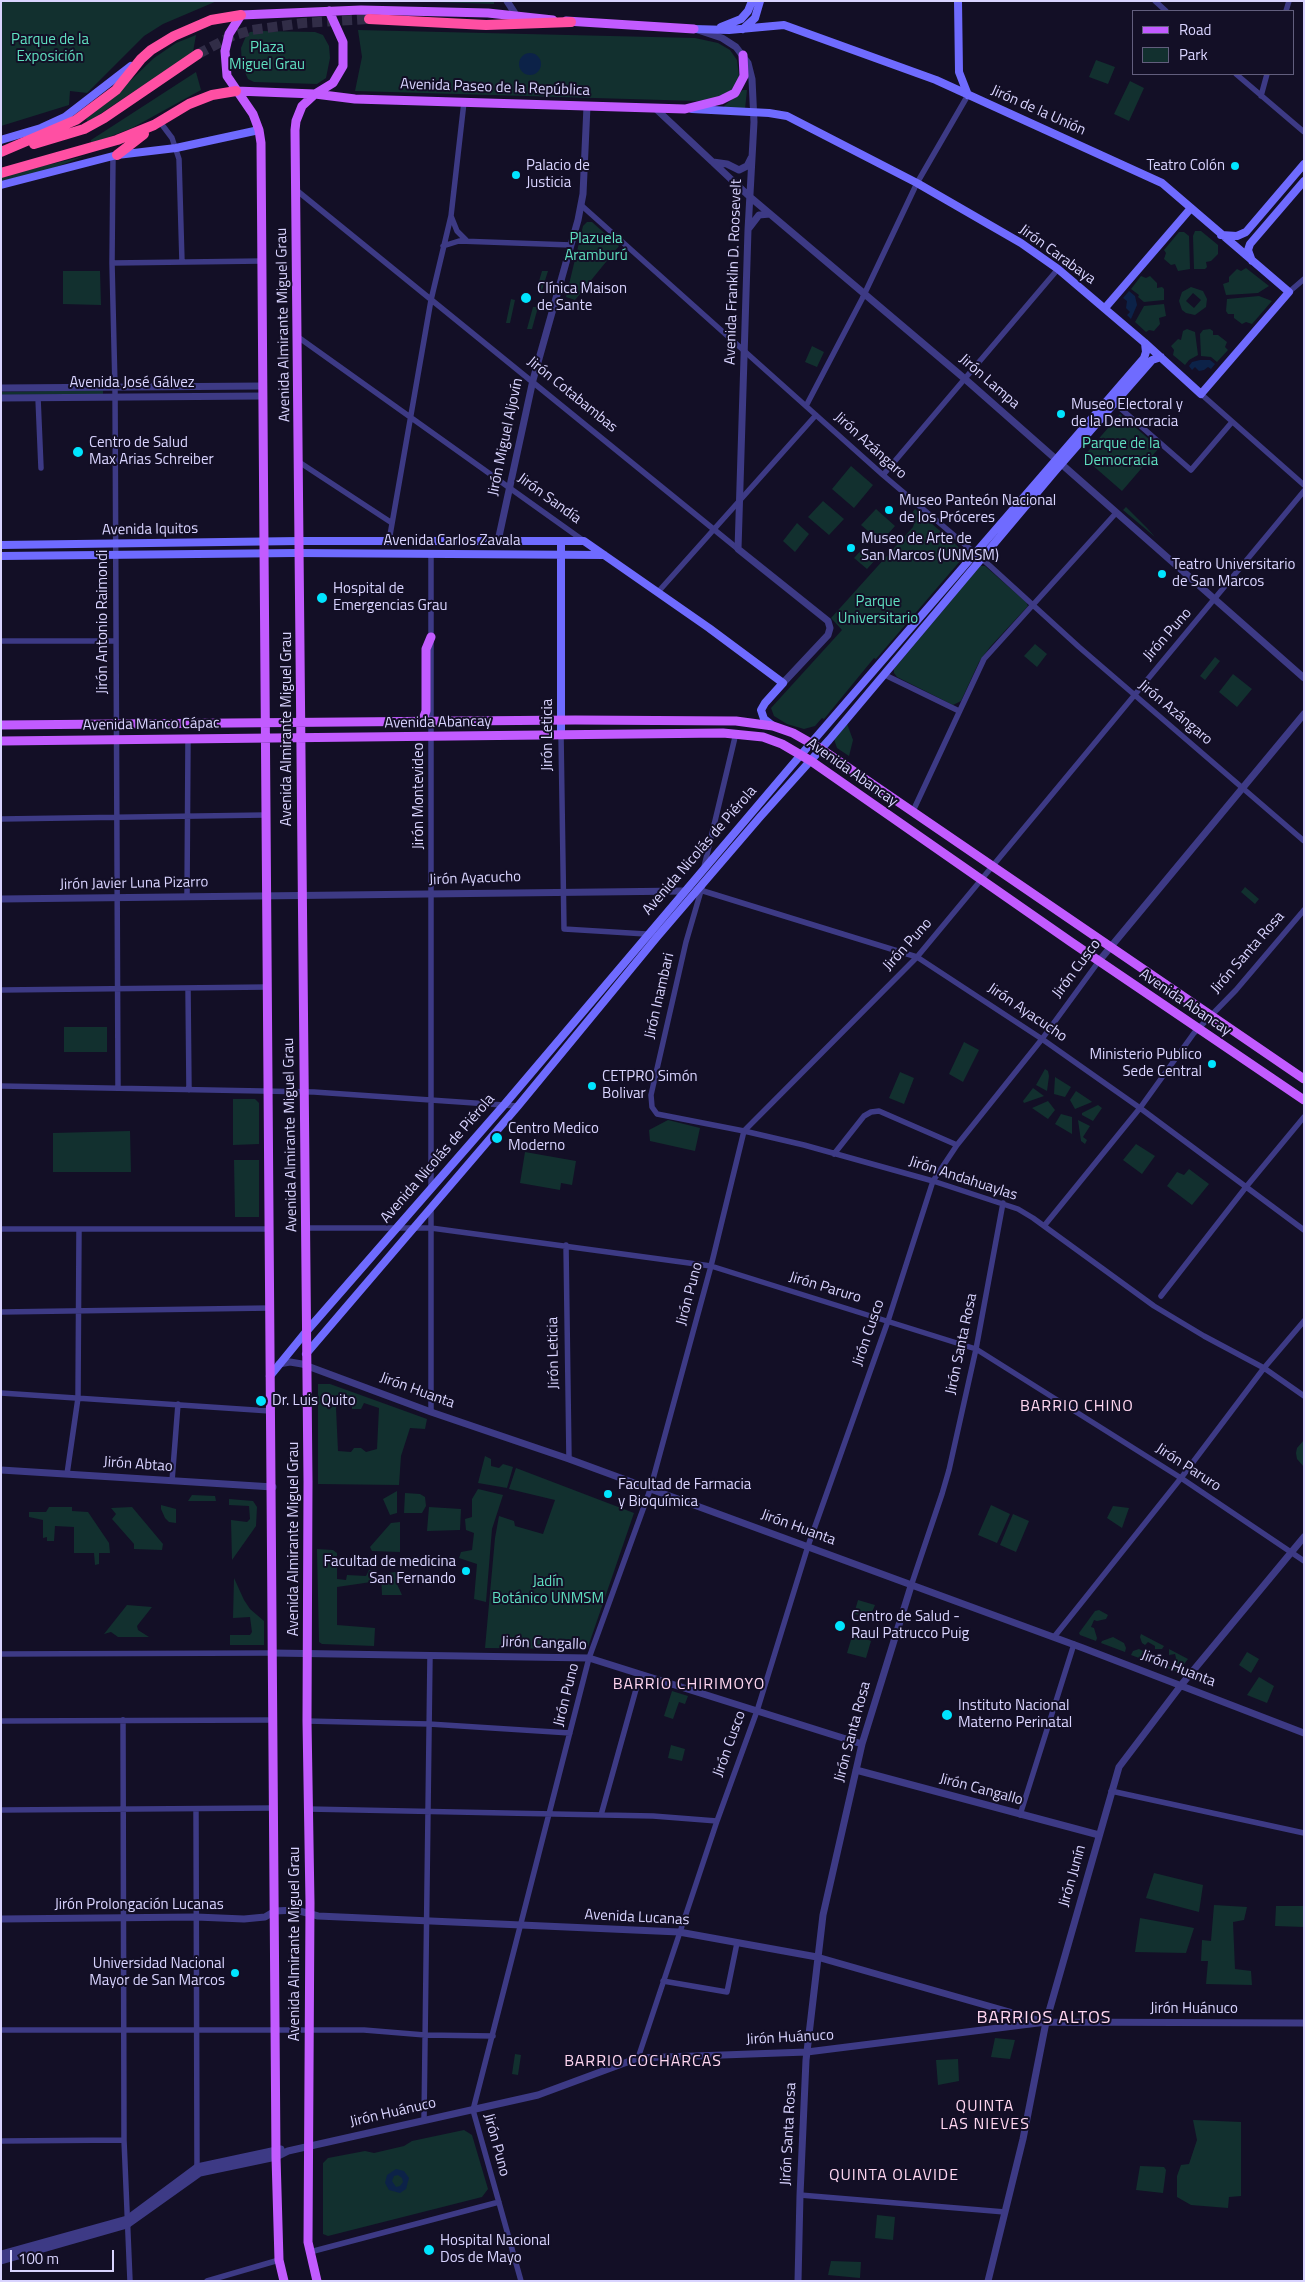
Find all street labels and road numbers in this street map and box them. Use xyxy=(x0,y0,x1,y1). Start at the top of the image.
street label: Avenida Paseo de la República xyxy=(400,76,590,100)
street label: Jirón de la Unión xyxy=(988,82,1088,140)
street label: Avenida Franklin D. Roosevelt xyxy=(722,179,746,365)
street label: Jirón Carabaya xyxy=(1015,221,1099,289)
street label: Avenida Almirante Miguel Grau xyxy=(273,228,295,422)
street label: Jirón Lampa xyxy=(955,351,1023,413)
street label: Jirón Cotabambas xyxy=(523,353,621,437)
street label: Avenida José Gálvez xyxy=(69,374,195,392)
street label: Jirón Miguel Aljovín xyxy=(485,377,527,497)
street label: Jirón Azángaro xyxy=(830,409,910,483)
street label: Jirón Sandía xyxy=(514,470,584,528)
street label: Avenida Iquitos xyxy=(102,520,198,540)
street label: Avenida Carlos Zavala xyxy=(383,532,521,550)
street label: Jirón Antonio Raimondi xyxy=(94,550,112,694)
street label: Jirón Puno xyxy=(1140,605,1196,665)
street label: Avenida Almirante Miguel Grau xyxy=(278,632,296,826)
street label: Jirón Azángaro xyxy=(1134,677,1216,749)
street label: Jirón Leticia xyxy=(539,699,557,771)
street label: Avenida Abancay xyxy=(384,713,492,733)
street label: Avenida Manco Cápac xyxy=(82,715,220,735)
street label: Avenida Abancay xyxy=(803,735,901,811)
street label: Jirón Montevideo xyxy=(410,742,428,850)
street label: Avenida Nicolás de Piérola xyxy=(639,783,761,919)
street label: Jirón Ayacucho xyxy=(429,868,521,890)
street label: Jirón Javier Luna Pizarro xyxy=(59,874,209,894)
street label: Jirón Santa Rosa xyxy=(1207,908,1289,998)
street label: Jirón Puno xyxy=(880,915,936,975)
street label: Jirón Cusco xyxy=(1049,936,1105,1002)
street label: Jirón Inambari xyxy=(641,951,679,1041)
street label: Avenida Abancay xyxy=(1136,966,1234,1040)
street label: Jirón Ayacucho xyxy=(984,980,1070,1046)
street label: Avenida Almirante Miguel Grau xyxy=(280,1038,302,1232)
street label: Avenida Nicolás de Piérola xyxy=(377,1091,499,1227)
street label: Jirón Andahuaylas xyxy=(906,1153,1020,1205)
street label: Jirón Puno xyxy=(673,1260,707,1328)
street label: Jirón Paruro xyxy=(787,1269,863,1307)
street label: Jirón Santa Rosa xyxy=(942,1292,982,1396)
street label: Jirón Cusco xyxy=(849,1297,889,1369)
street label: Jirón Leticia xyxy=(544,1317,564,1389)
street label: Jirón Huanta xyxy=(377,1369,457,1413)
street label: Jirón Paruro xyxy=(1152,1440,1224,1496)
street label: Avenida Almirante Miguel Grau xyxy=(285,1442,303,1636)
street label: Jirón Abtao xyxy=(103,1454,173,1476)
street label: Jirón Huanta xyxy=(758,1506,838,1550)
street label: Jirón Cangallo xyxy=(501,1634,587,1654)
street label: Jirón Huanta xyxy=(1138,1647,1218,1691)
street label: Jirón Puno xyxy=(550,1661,584,1729)
street label: Jirón Santa Rosa xyxy=(831,1680,875,1784)
street label: Jirón Cusco xyxy=(710,1708,750,1780)
street label: Jirón Cangallo xyxy=(937,1770,1025,1810)
street label: Jirón Junín xyxy=(1056,1843,1090,1909)
street label: Avenida Almirante Miguel Grau xyxy=(286,1847,304,2041)
street label: Jirón Prolongación Lucanas xyxy=(54,1896,224,1914)
street label: Avenida Lucanas xyxy=(584,1906,690,1930)
street label: Jirón Huánuco xyxy=(1150,2000,1238,2018)
street label: Jirón Huánuco xyxy=(746,2027,834,2049)
street label: Jirón Santa Rosa xyxy=(777,2082,801,2186)
street label: Jirón Huánuco xyxy=(348,2094,438,2132)
street label: Jirón Puno xyxy=(479,2111,513,2179)

